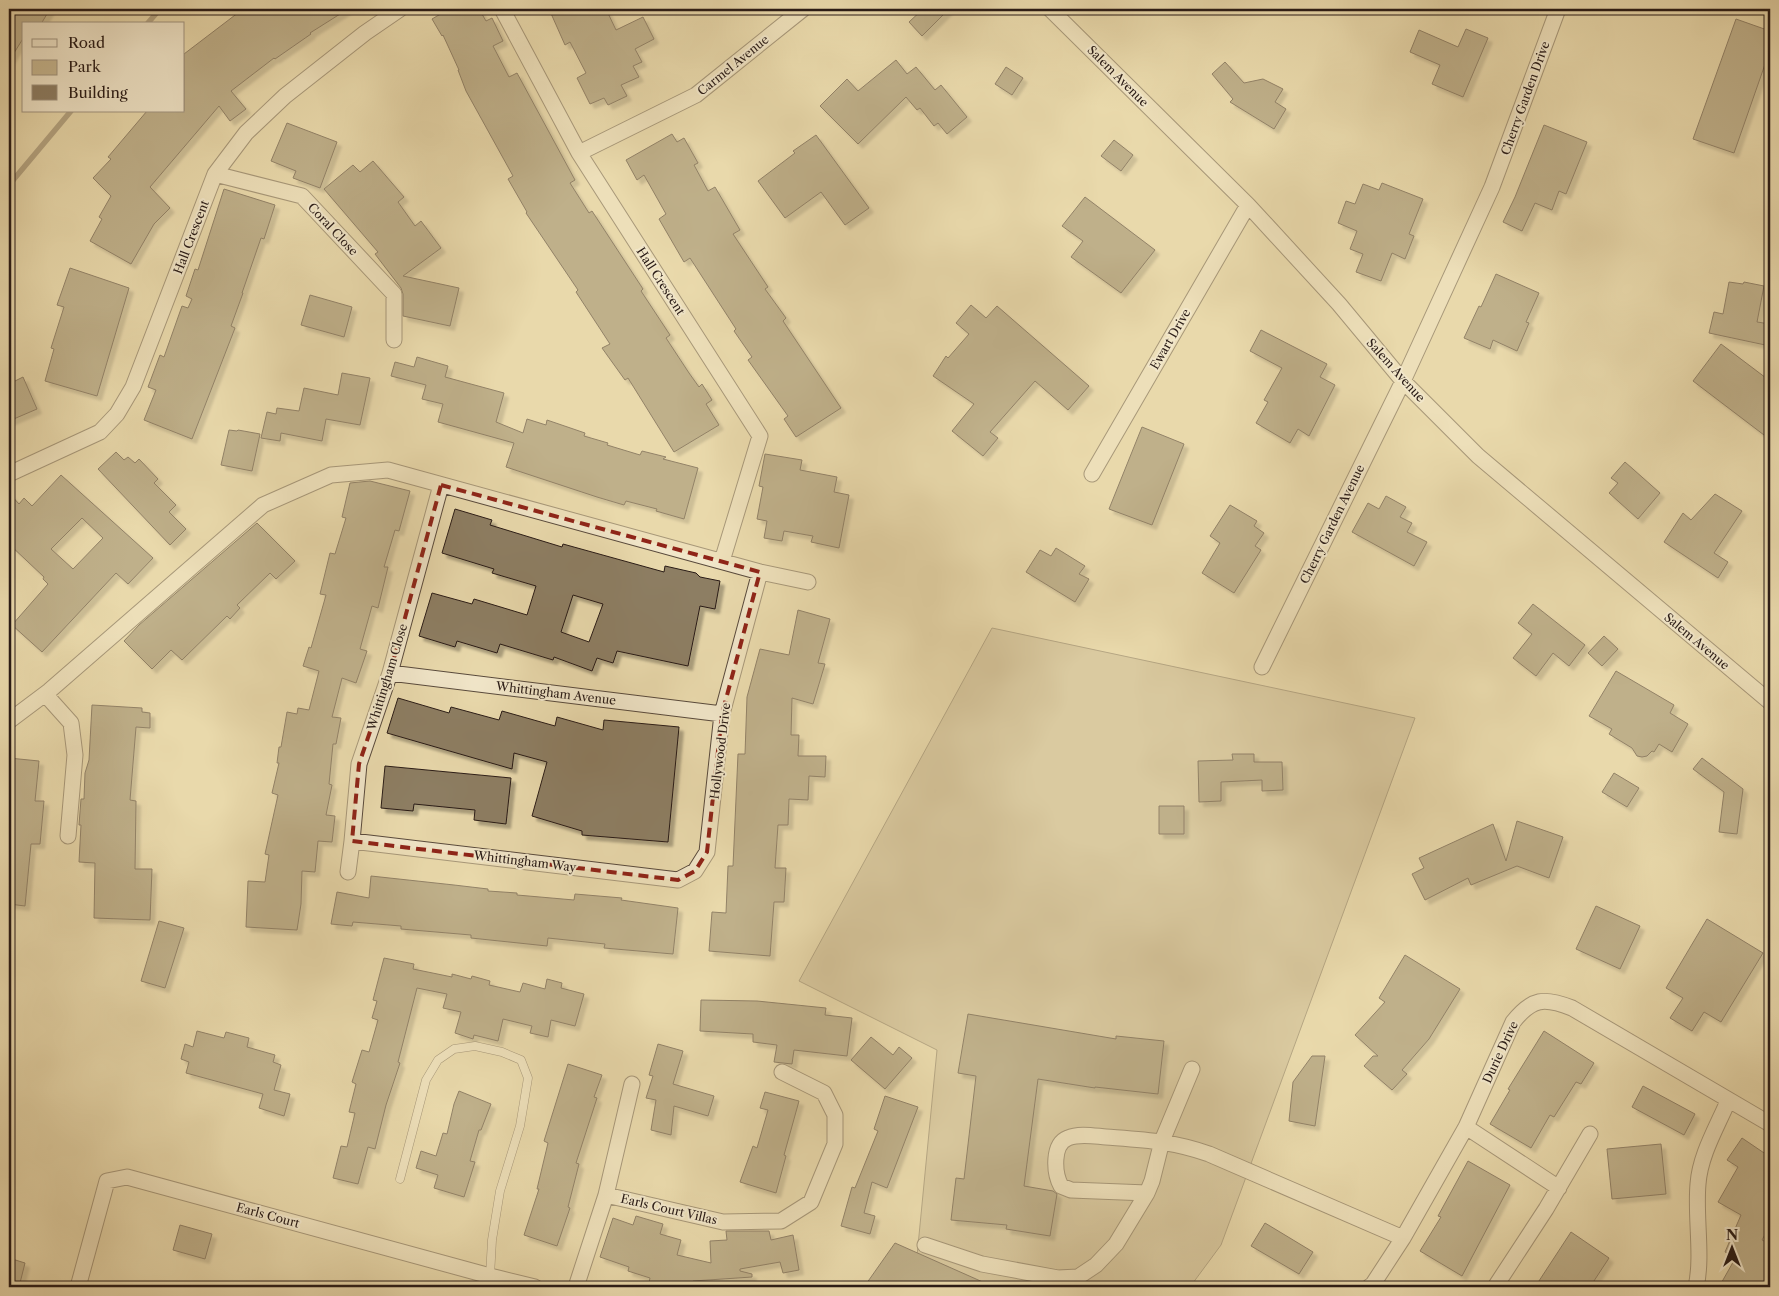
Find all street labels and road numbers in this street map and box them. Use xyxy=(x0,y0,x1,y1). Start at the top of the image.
street label: Carmel Avenue xyxy=(694,31,772,98)
street label: Cherry Garden Drive xyxy=(1497,39,1553,157)
street label: Salem Avenue xyxy=(1084,42,1152,110)
street label: Hall Crescent xyxy=(170,197,212,276)
street label: Coral Close xyxy=(305,199,361,259)
street label: Hall Crescent xyxy=(634,244,689,318)
street label: Ewart Drive xyxy=(1147,306,1194,372)
street label: Salem Avenue xyxy=(1364,335,1429,405)
street label: Cherry Garden Avenue xyxy=(1297,462,1368,586)
street label: Salem Avenue xyxy=(1661,609,1733,673)
street label: Whittingham Close xyxy=(363,622,410,733)
street label: Whittingham Avenue xyxy=(494,678,617,708)
street label: Hollywood Drive xyxy=(707,702,733,800)
street label: Whittingham Way xyxy=(472,847,577,875)
street label: Durie Drive xyxy=(1479,1018,1521,1086)
street label: Earls Court Villas xyxy=(619,1191,719,1227)
street label: Earls Court xyxy=(235,1199,302,1231)

